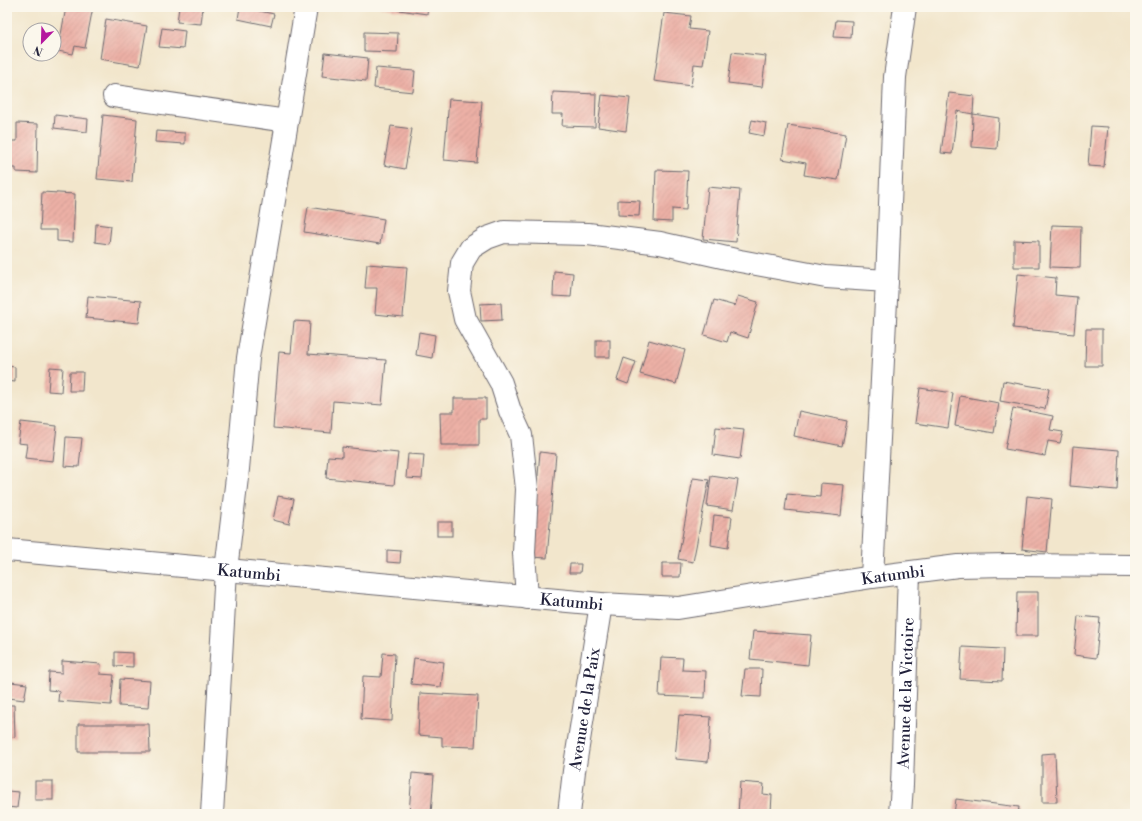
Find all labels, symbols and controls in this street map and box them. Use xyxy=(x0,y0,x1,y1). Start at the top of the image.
north arrow xyxy=(22,22,62,62)
text: N xyxy=(31,42,45,58)
street label: Katumbi xyxy=(216,560,282,586)
street label: Katumbi xyxy=(860,561,926,590)
street label: Katumbi xyxy=(539,589,604,615)
street label: Avenue de la Victoire xyxy=(894,617,919,770)
street label: Avenue de la Paix xyxy=(565,645,605,773)

